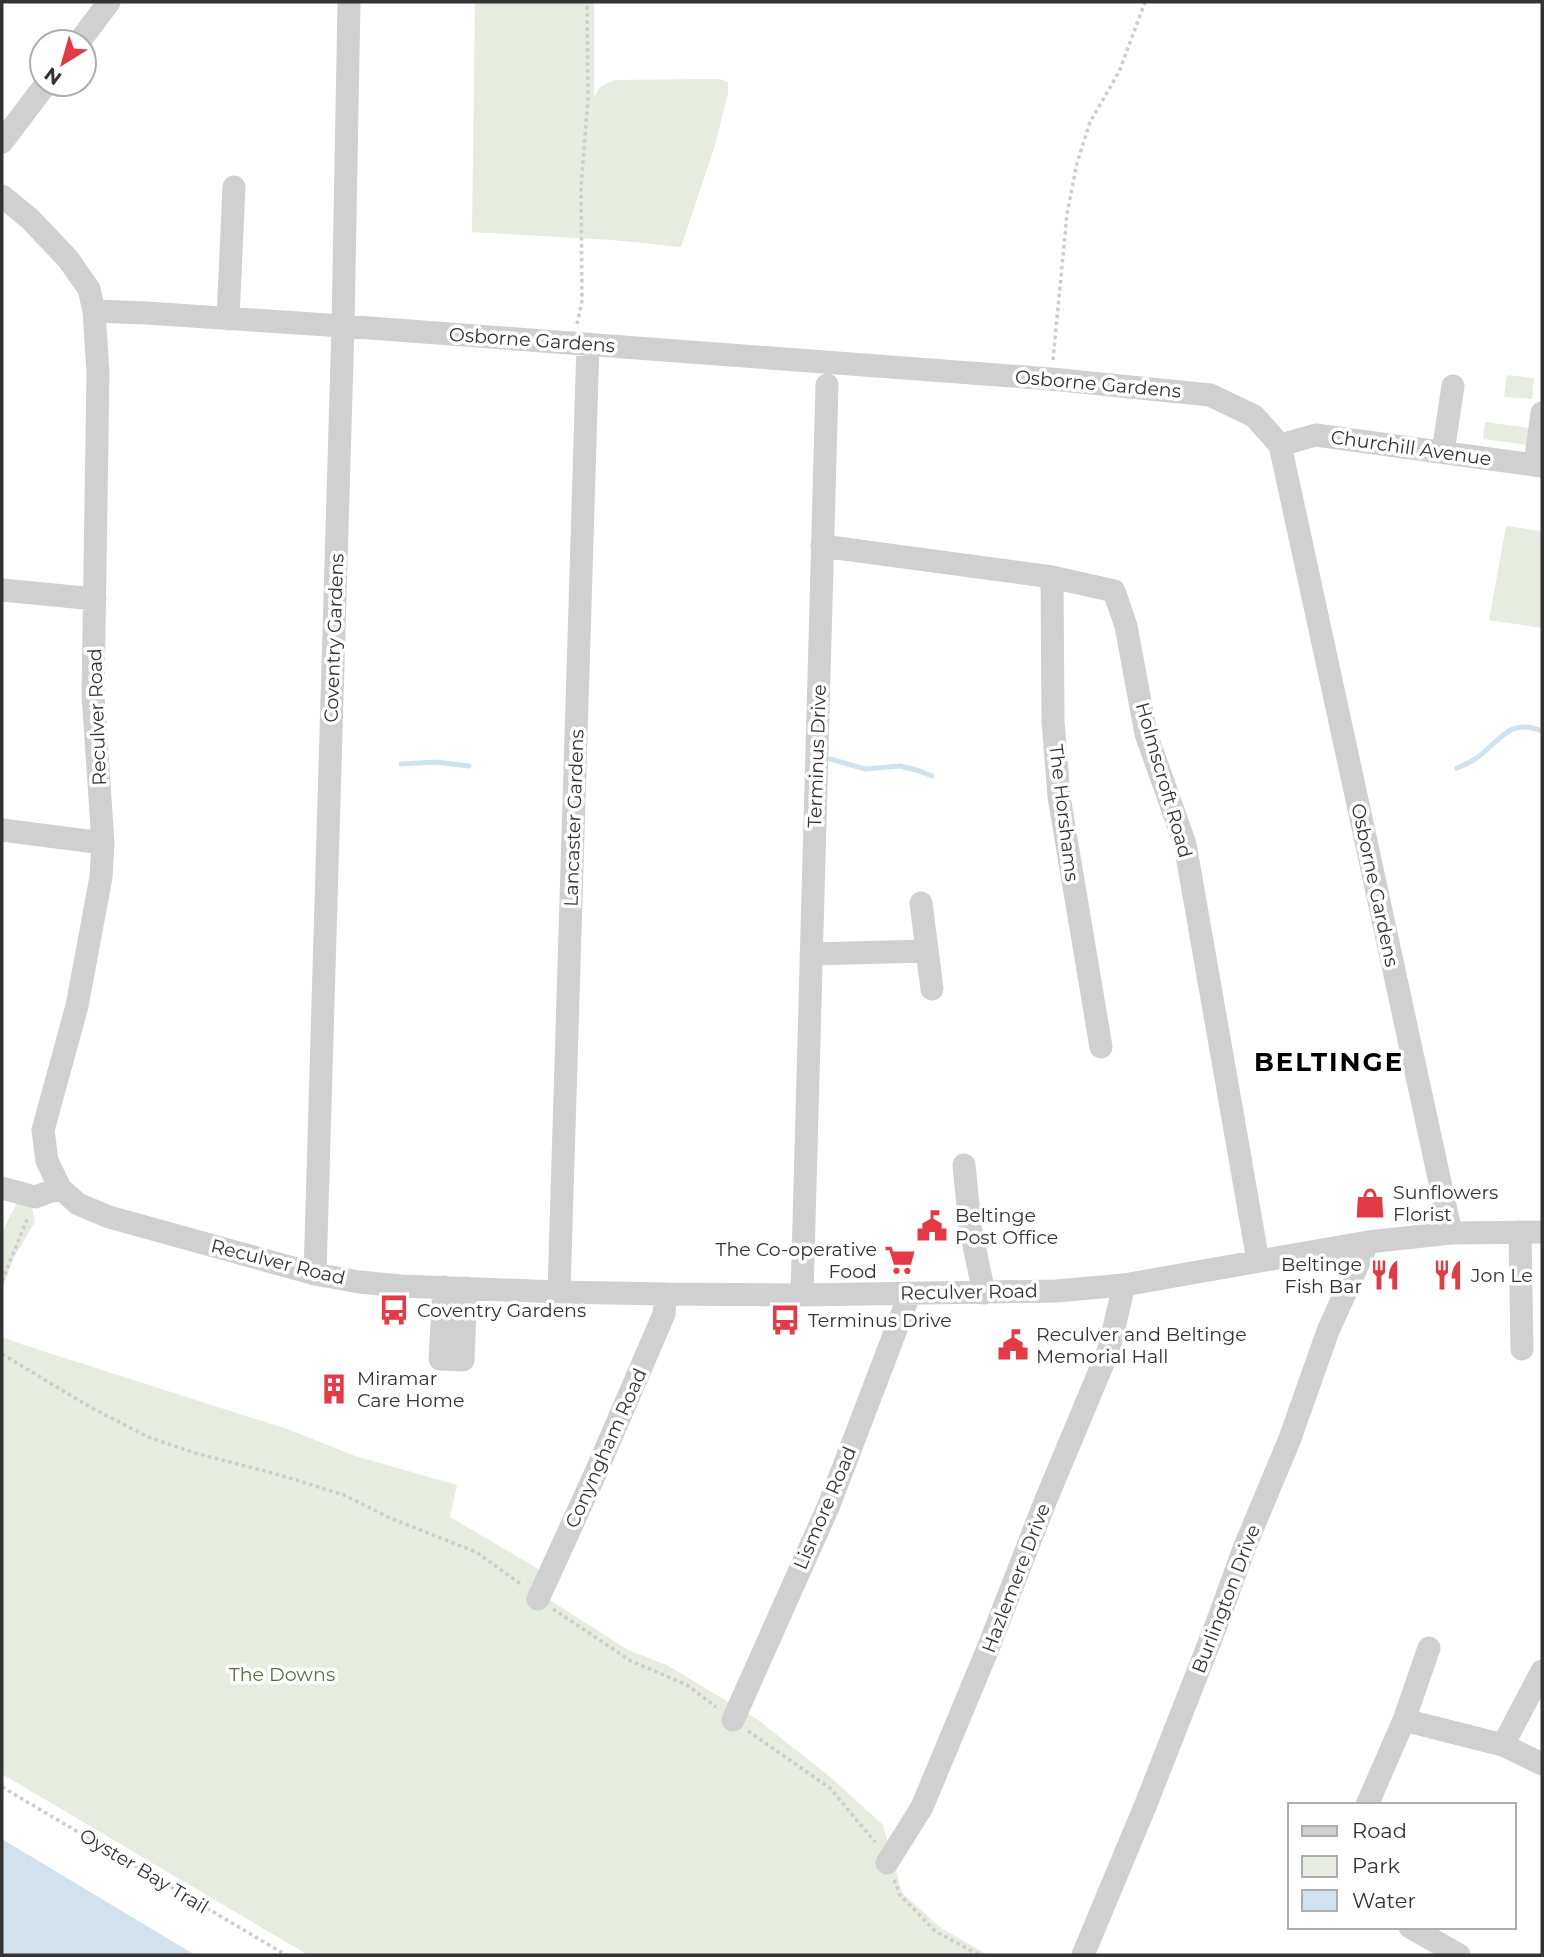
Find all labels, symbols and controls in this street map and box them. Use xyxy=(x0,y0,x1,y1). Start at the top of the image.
north arrow xyxy=(28,28,98,98)
text: N xyxy=(40,62,66,90)
street label: Osborne Gardens xyxy=(448,323,616,357)
street label: Osborne Gardens xyxy=(1014,365,1182,403)
street label: Churchill Avenue xyxy=(1329,425,1493,471)
street label: Coventry Gardens xyxy=(320,553,348,723)
street label: Reculver Road xyxy=(83,648,111,786)
street label: Terminus Drive xyxy=(803,684,831,828)
street label: Holmscroft Road xyxy=(1131,700,1197,860)
street label: Lancaster Gardens xyxy=(559,729,589,907)
street label: The Horshams xyxy=(1044,743,1084,883)
street label: Osborne Gardens xyxy=(1346,801,1404,969)
district label: BELTINGE xyxy=(1254,1046,1404,1078)
place label: Sunflowers Florist xyxy=(1393,1181,1498,1226)
shop icon: Sunflowers Florist xyxy=(1353,1186,1387,1220)
place label: Beltinge Post Office xyxy=(955,1204,1058,1249)
public building icon: Beltinge Post Office xyxy=(915,1209,949,1243)
street label: Reculver Road xyxy=(208,1234,348,1290)
place label: The Co-operative Food xyxy=(716,1238,877,1283)
supermarket icon: The Co-operative Food xyxy=(883,1243,917,1277)
place label: Beltinge Fish Bar xyxy=(1281,1253,1362,1298)
restaurant icon: Beltinge Fish Bar xyxy=(1368,1258,1402,1292)
restaurant icon: Jon Le xyxy=(1431,1258,1465,1292)
place label: Jon Le xyxy=(1470,1264,1533,1287)
street label: Reculver Road xyxy=(900,1279,1038,1305)
bus stop icon: Coventry Gardens xyxy=(377,1293,411,1327)
place label: Coventry Gardens xyxy=(417,1299,586,1322)
bus stop icon: Terminus Drive xyxy=(768,1303,802,1337)
place label: Terminus Drive xyxy=(808,1309,952,1332)
place label: Reculver and Beltinge Memorial Hall xyxy=(1036,1323,1247,1368)
public building icon: Reculver and Beltinge Memorial Hall xyxy=(996,1328,1030,1362)
street label: Conyngham Road xyxy=(560,1365,652,1531)
place label: Miramar Care Home xyxy=(357,1367,464,1412)
building icon: Miramar Care Home xyxy=(317,1372,351,1406)
street label: Lismore Road xyxy=(789,1443,861,1573)
street label: Hazlemere Drive xyxy=(977,1500,1055,1656)
street label: Burlington Drive xyxy=(1187,1521,1265,1677)
park label: The Downs xyxy=(229,1663,335,1686)
legend xyxy=(1288,1803,1516,1929)
text: Road xyxy=(1352,1818,1407,1843)
street label: Oyster Bay Trail xyxy=(75,1823,213,1919)
text: Park xyxy=(1352,1853,1400,1878)
text: Water xyxy=(1352,1888,1416,1913)

